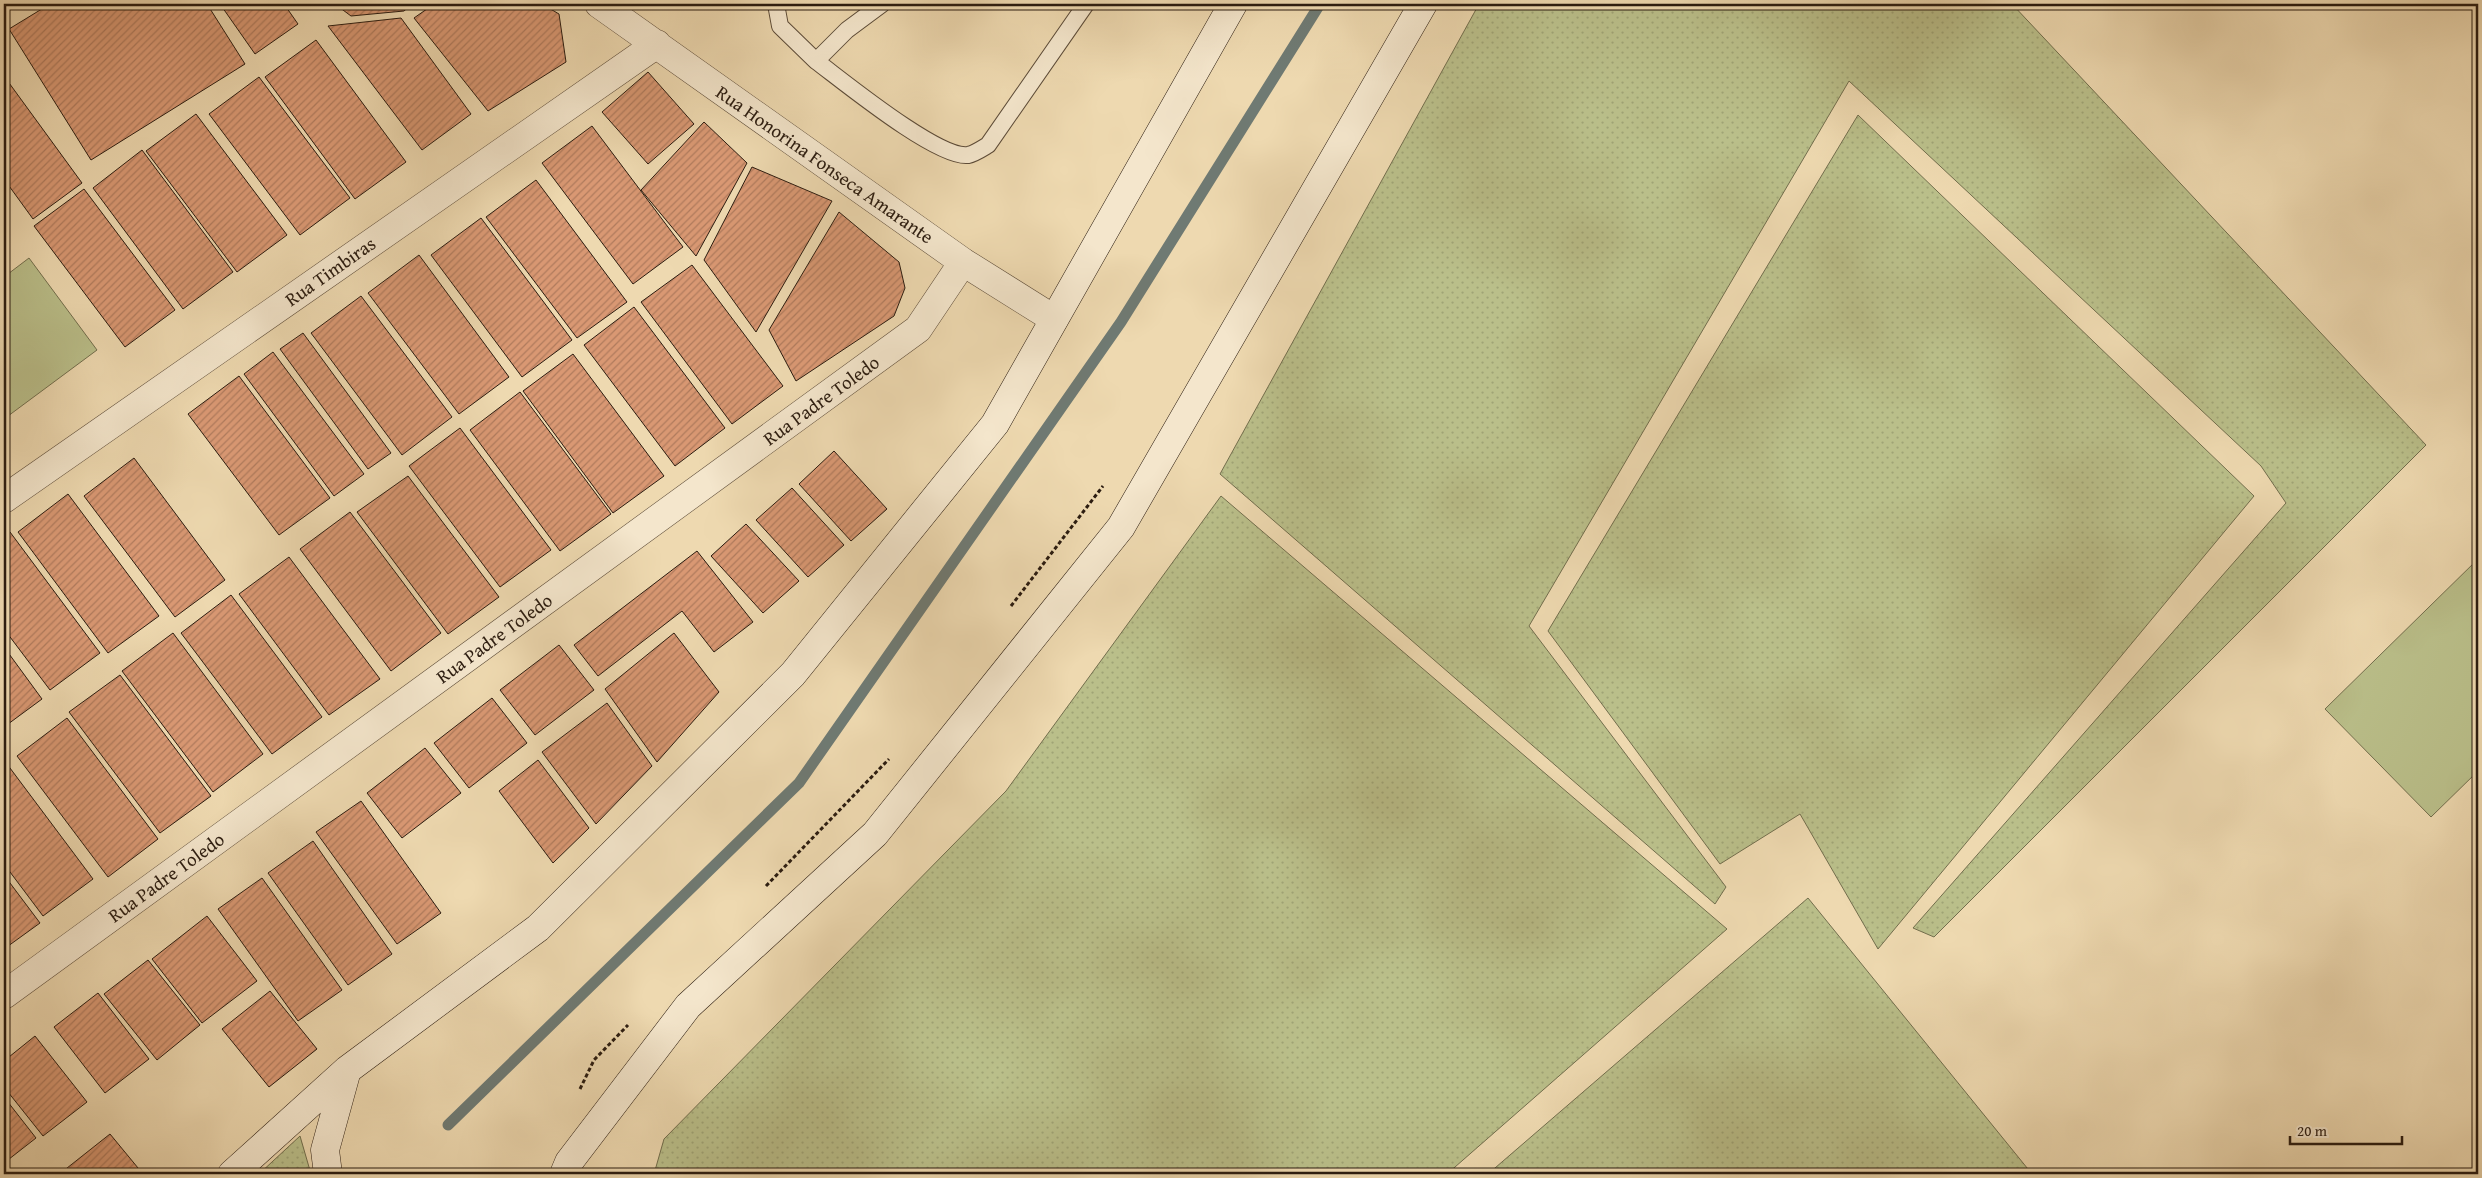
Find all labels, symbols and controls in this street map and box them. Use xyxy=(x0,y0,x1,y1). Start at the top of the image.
street label: Rua Honorina Fonseca Amarante xyxy=(711,78,940,250)
street label: Rua Timbiras xyxy=(279,229,381,313)
street label: Rua Padre Toledo xyxy=(757,348,885,452)
street label: Rua Padre Toledo xyxy=(430,586,558,690)
street label: Rua Padre Toledo xyxy=(102,825,230,929)
scale bar xyxy=(2290,1113,2402,1145)
text: 20 m xyxy=(2297,1120,2328,1141)

